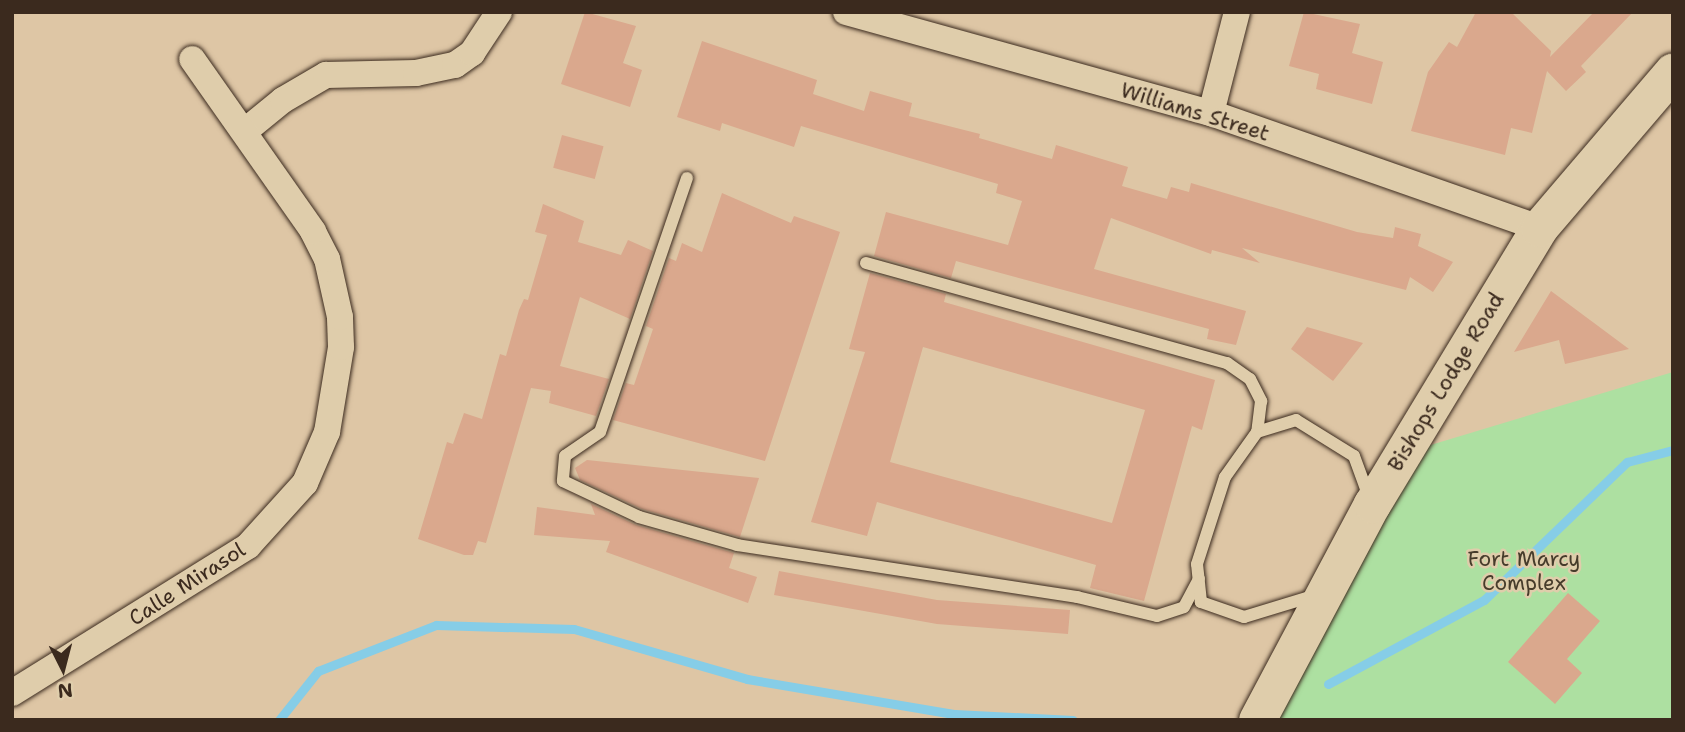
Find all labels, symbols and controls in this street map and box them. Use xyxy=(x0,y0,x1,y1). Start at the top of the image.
street label: Williams Street xyxy=(1118,77,1272,147)
street label: Bishops Lodge Road xyxy=(1383,288,1509,476)
street label: Calle Mirasol xyxy=(124,537,250,631)
park label: Fort Marcy Complex xyxy=(1468,546,1580,596)
north arrow xyxy=(28,634,98,704)
text: N xyxy=(56,677,74,704)

